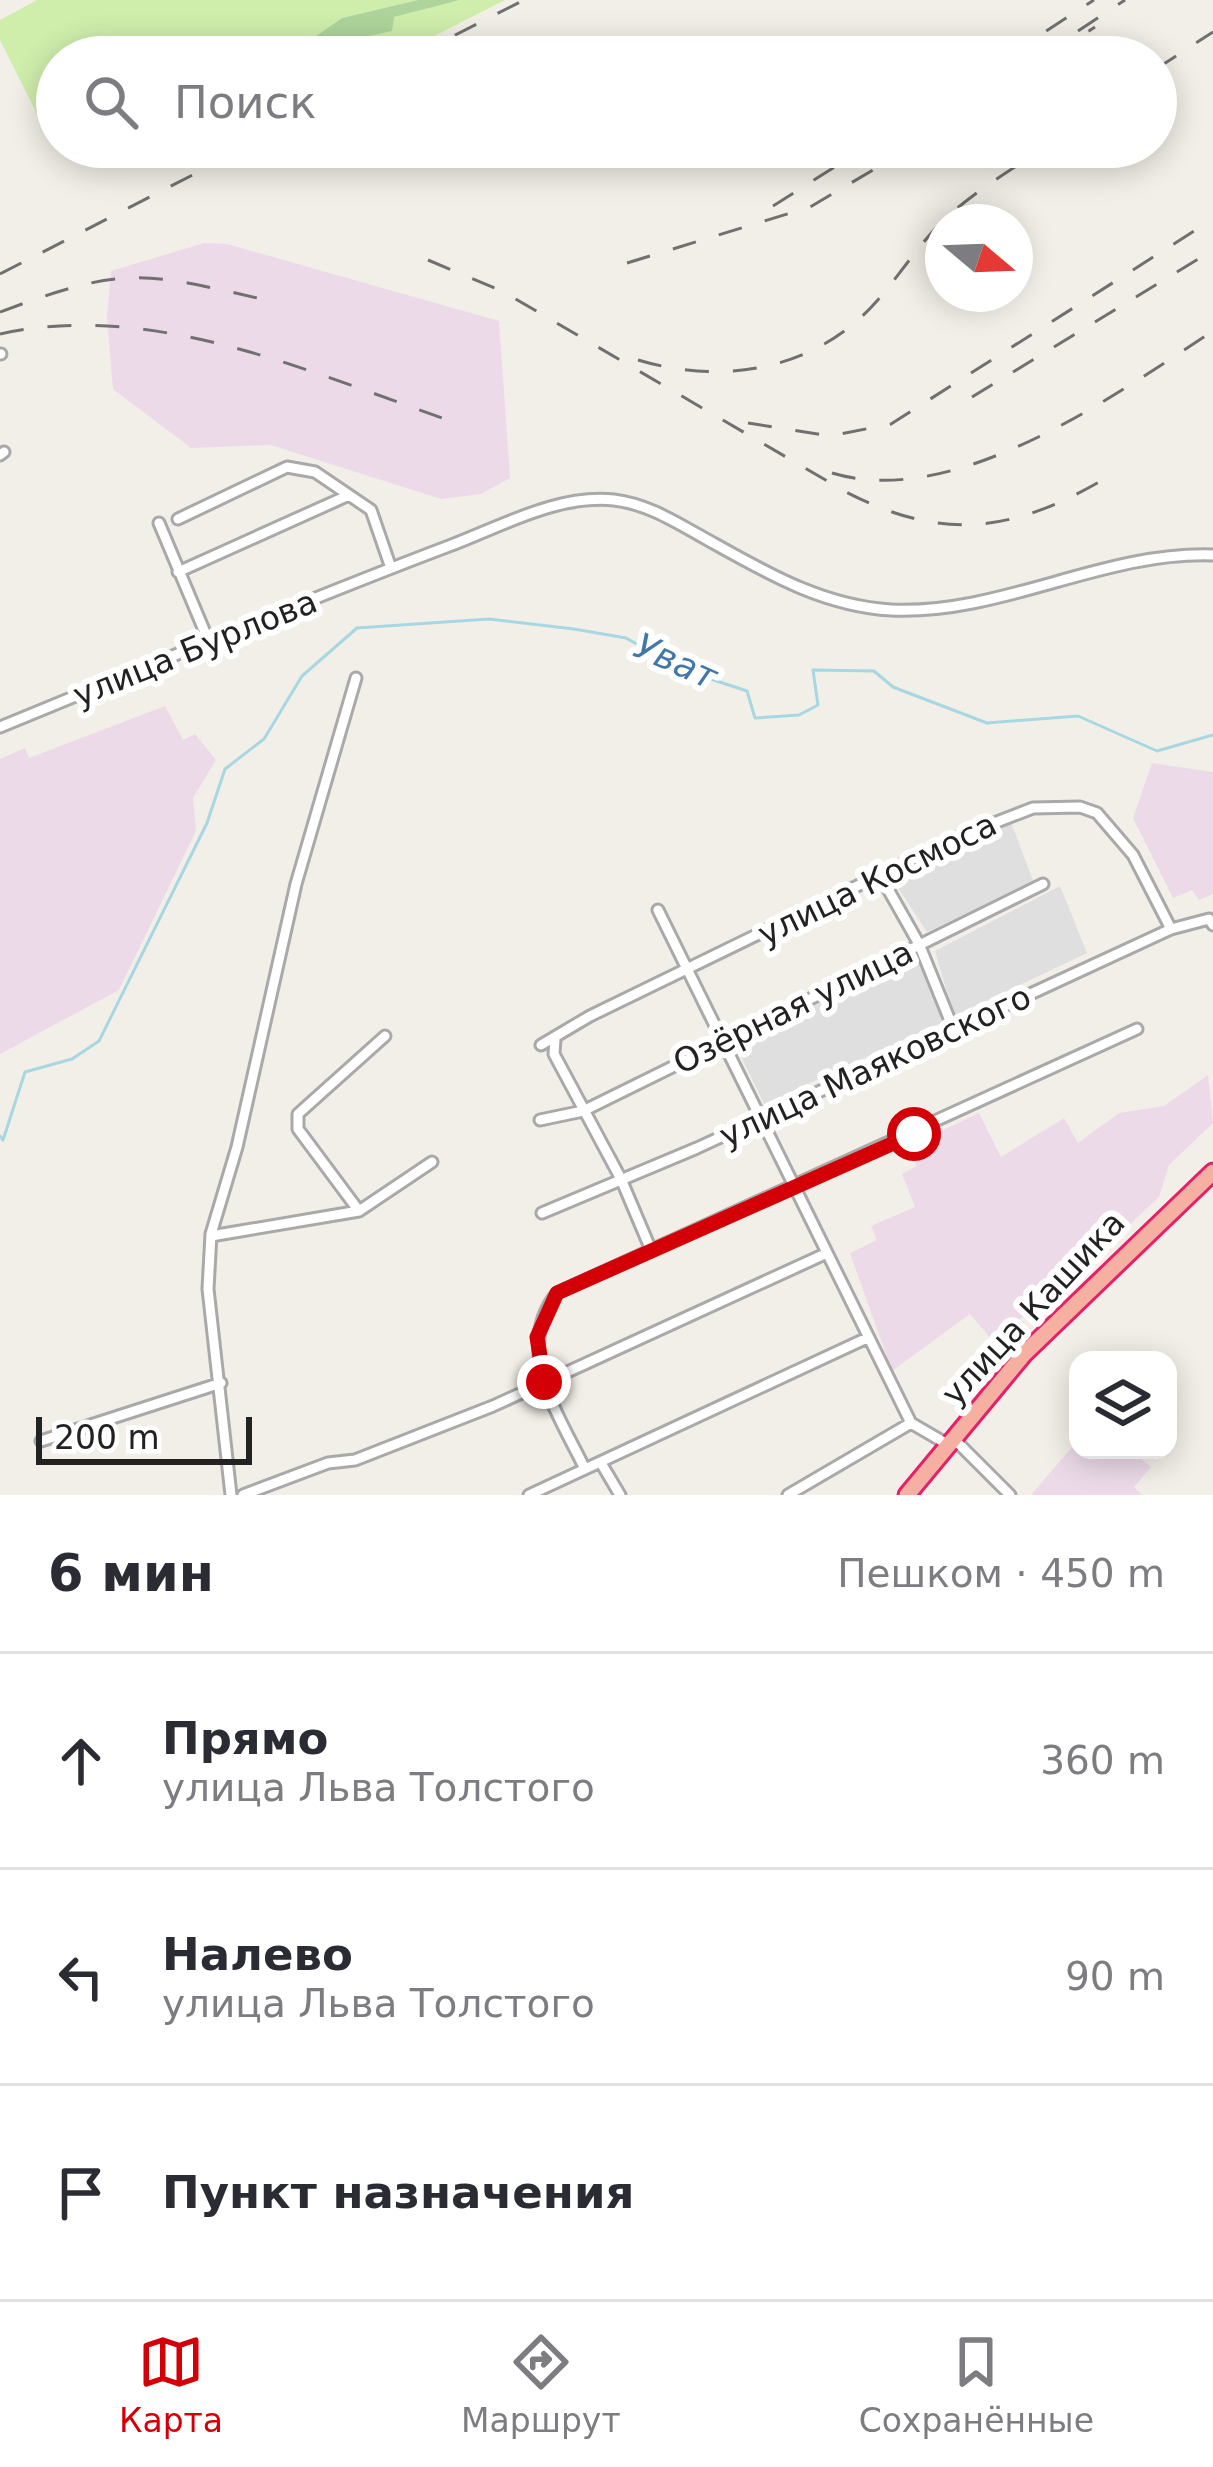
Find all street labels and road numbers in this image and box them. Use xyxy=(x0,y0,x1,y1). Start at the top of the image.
street label: улица Бурлова xyxy=(67,581,323,715)
street label: улица Космоса xyxy=(751,804,1003,954)
street label: Озёрная улица xyxy=(667,932,919,1082)
street label: улица Маяковского xyxy=(713,977,1037,1155)
street label: улица Кашика xyxy=(933,1203,1133,1413)

